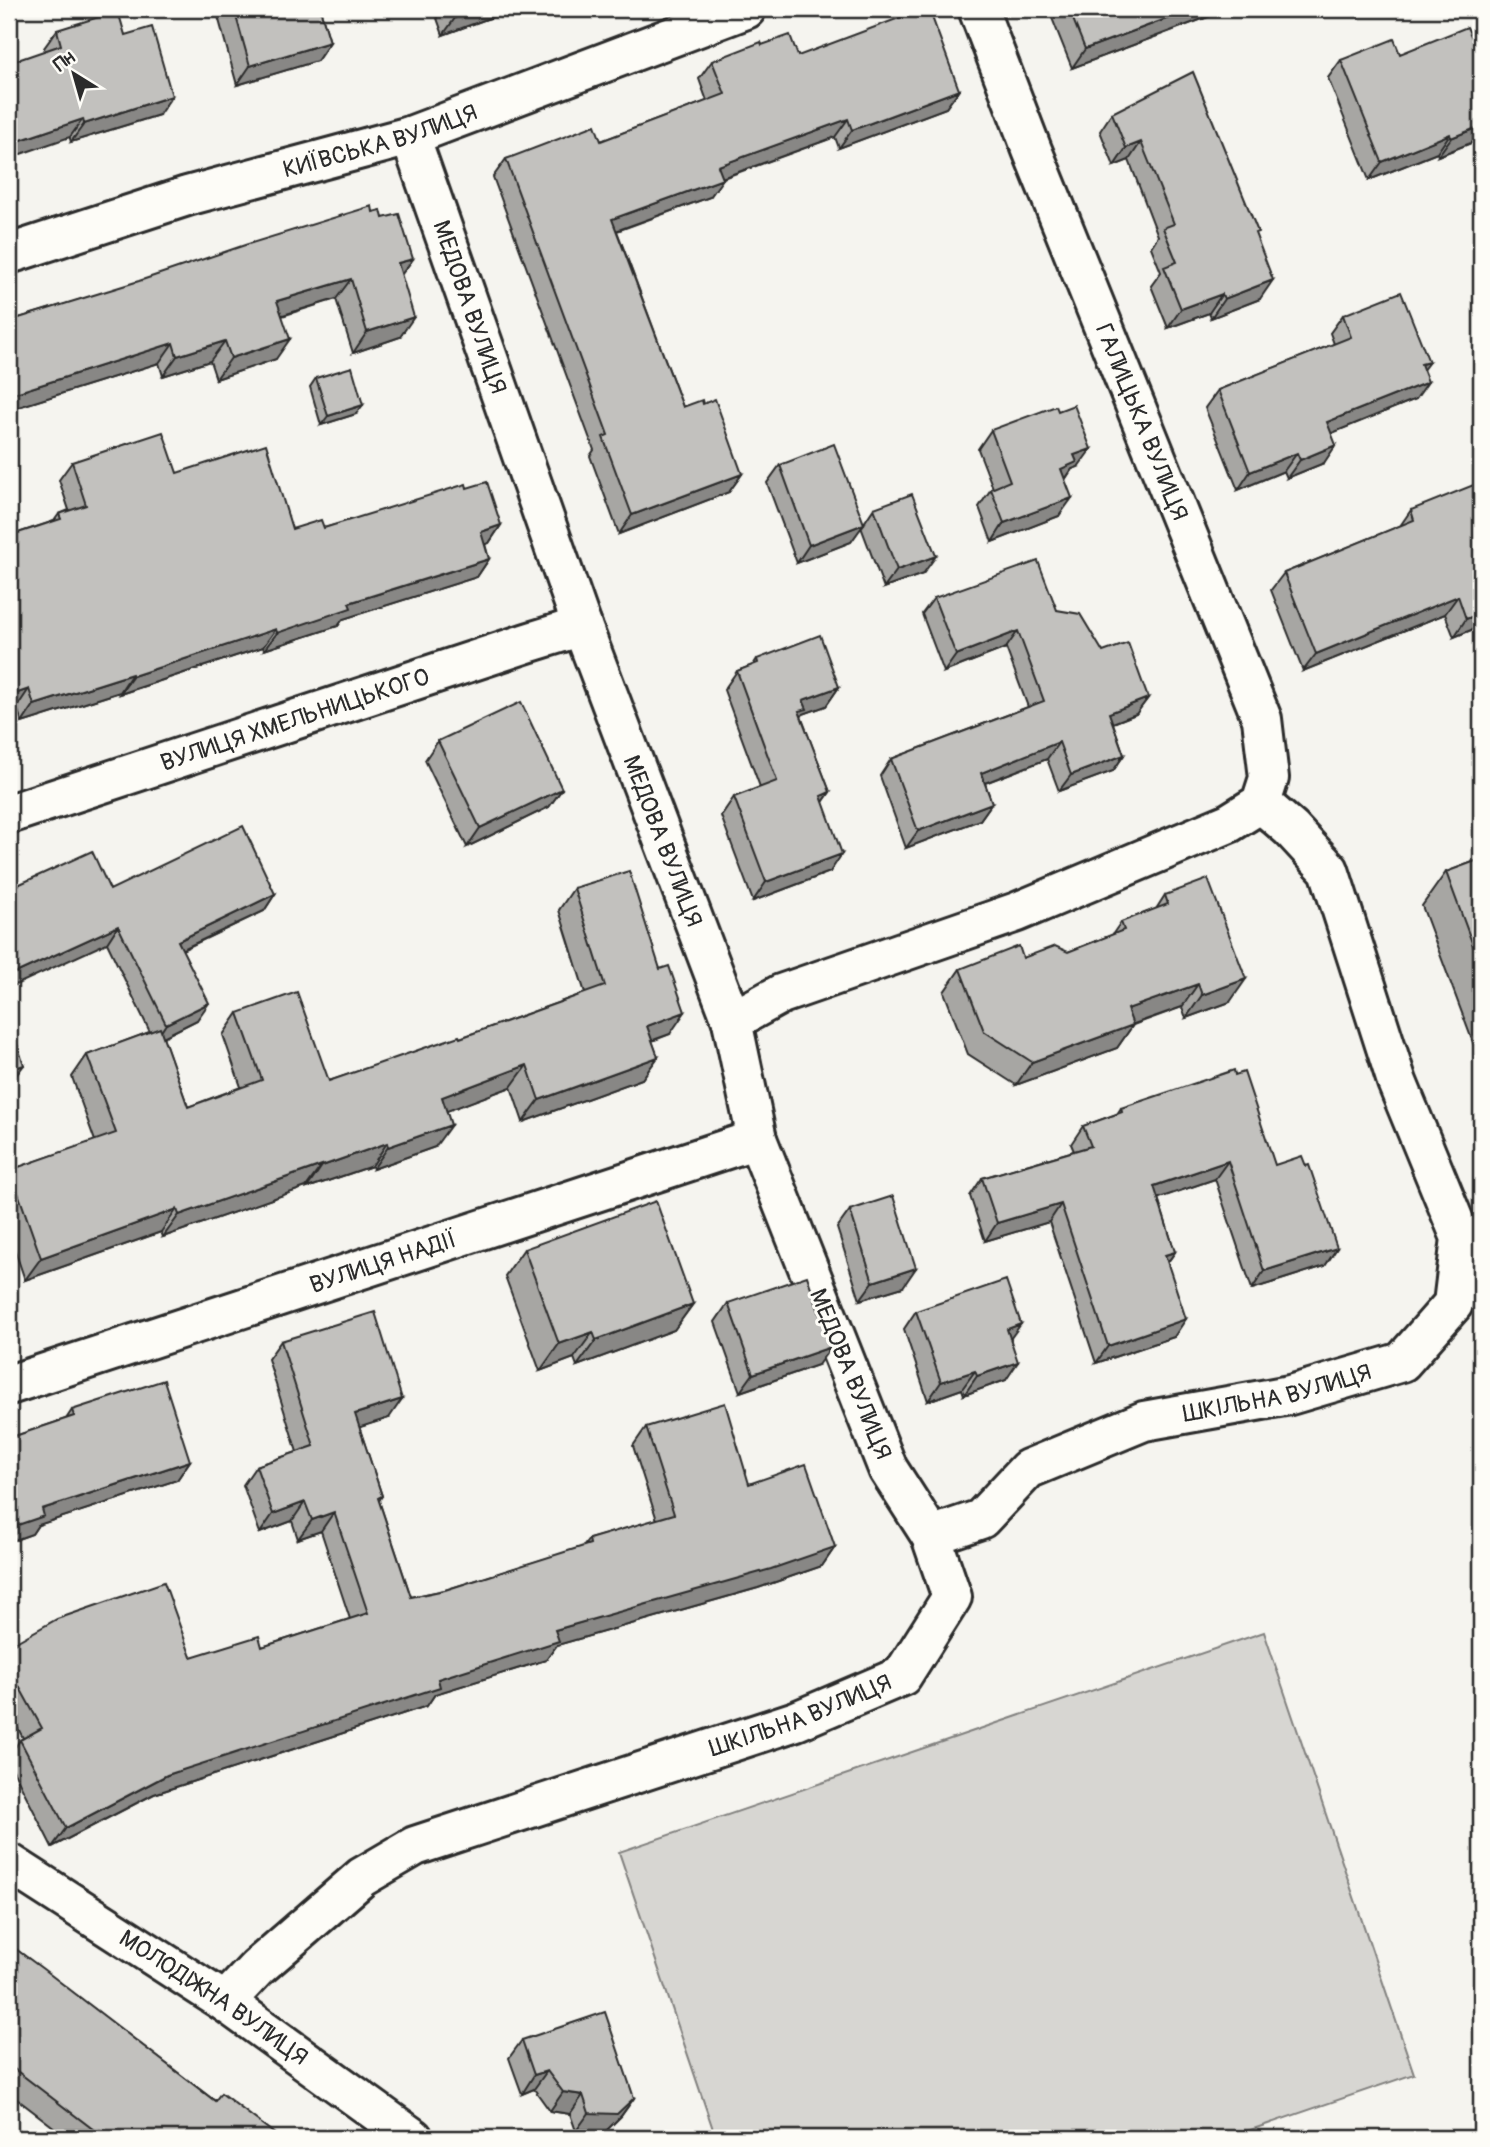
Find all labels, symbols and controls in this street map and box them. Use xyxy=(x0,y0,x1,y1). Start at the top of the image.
north arrow xyxy=(38,38,108,108)
text: Пн xyxy=(49,45,80,77)
street label: КИЇВСЬКА ВУЛИЦЯ xyxy=(280,98,481,185)
street label: МЕДОВА ВУЛИЦЯ xyxy=(426,217,513,398)
street label: ГАЛИЦЬКА ВУЛИЦЯ xyxy=(1089,320,1194,525)
street label: ВУЛИЦЯ ХМЕЛЬНИЦЬКОГО xyxy=(157,662,433,778)
street label: МЕДОВА ВУЛИЦЯ xyxy=(616,751,709,931)
street label: ВУЛИЦЯ НАДІЇ xyxy=(306,1225,461,1300)
street label: МЕДОВА ВУЛИЦЯ xyxy=(803,1285,898,1464)
street label: ШКІЛЬНА ВУЛИЦЯ xyxy=(1181,1358,1375,1429)
street label: ШКІЛЬНА ВУЛИЦЯ xyxy=(706,1668,896,1763)
street label: МОЛОДІЖНА ВУЛИЦЯ xyxy=(114,1924,313,2072)

